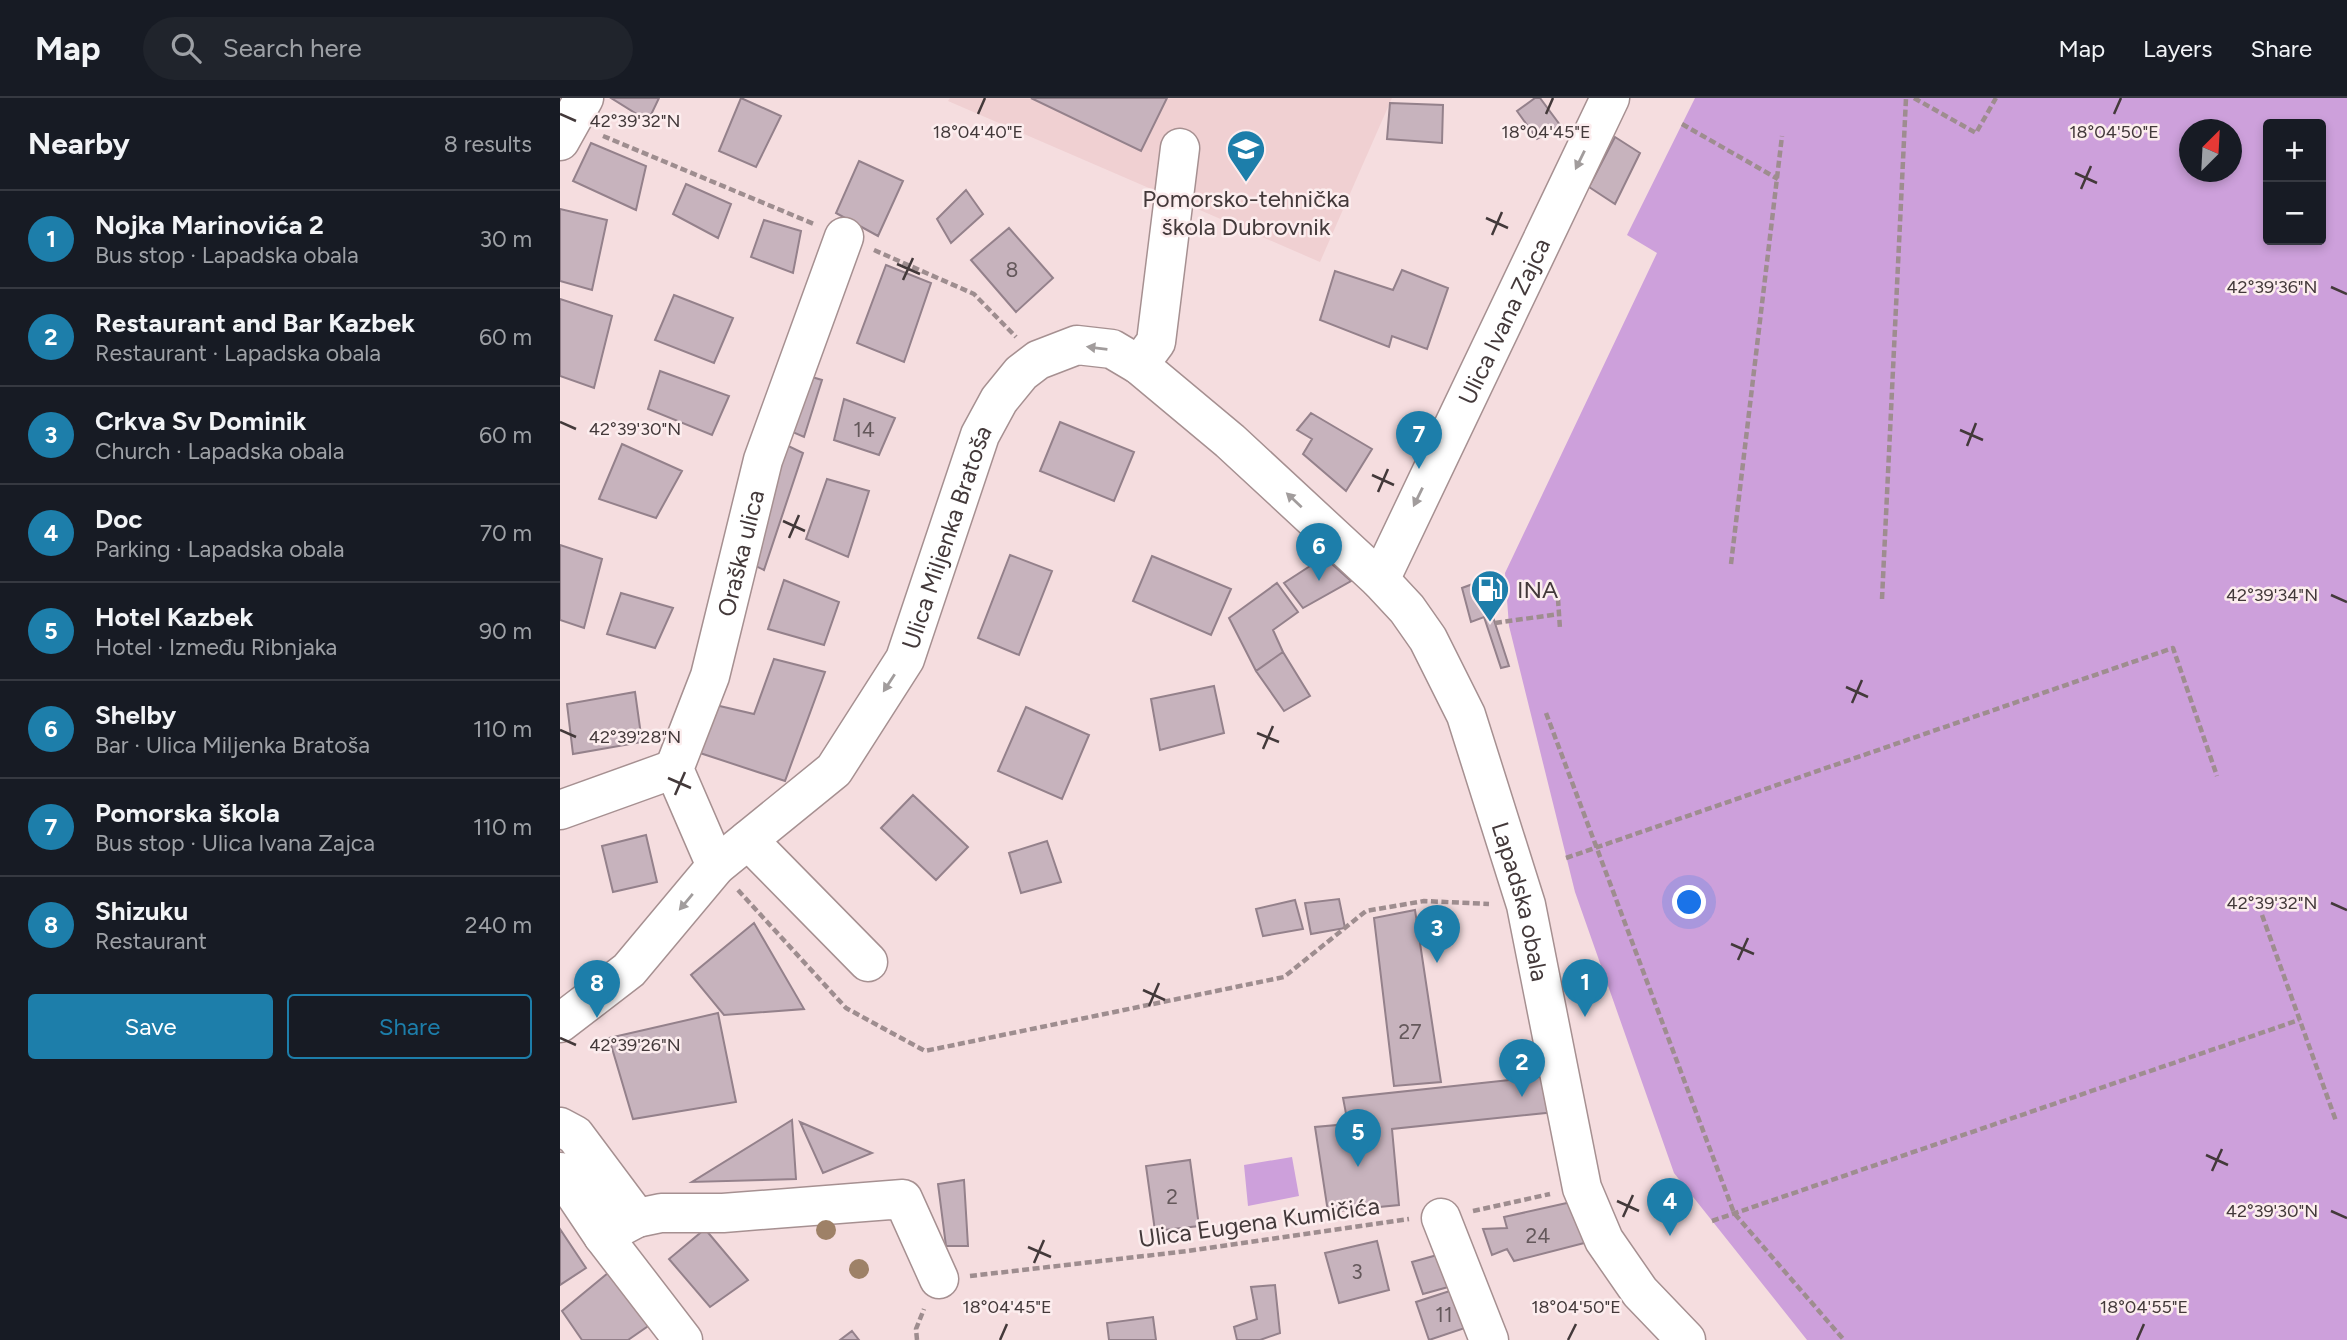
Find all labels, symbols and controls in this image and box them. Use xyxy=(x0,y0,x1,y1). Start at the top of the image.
search box xyxy=(143,17,633,80)
text: Map xyxy=(35,29,101,68)
icon: search xyxy=(167,29,205,67)
text: Search here xyxy=(223,32,362,64)
text: Map xyxy=(2058,34,2105,63)
text: Layers xyxy=(2143,34,2212,63)
text: Share xyxy=(2250,34,2312,63)
text: 42°39'32"N xyxy=(589,110,681,132)
north arrow xyxy=(2179,119,2242,182)
map controls xyxy=(2263,119,2326,245)
button: + xyxy=(2263,119,2326,182)
text: 18°04'40"E xyxy=(933,121,1023,143)
text: 18°04'45"E xyxy=(1501,121,1591,143)
text: 18°04'50"E xyxy=(2069,121,2159,143)
text: Nearby xyxy=(28,125,130,162)
school or university icon: Pomorsko-tehnička škola Dubrovnik xyxy=(1225,128,1267,183)
text: 8 results xyxy=(444,130,532,158)
one-way arrow xyxy=(1574,150,1586,170)
button: − xyxy=(2263,182,2326,245)
place label: Pomorsko-tehnička škola Dubrovnik xyxy=(1142,184,1350,241)
text: Nojka Marinovića 2 xyxy=(95,209,324,241)
text: 1 xyxy=(46,225,56,253)
text: 30 m xyxy=(479,225,532,253)
street label: Ulica Ivana Zajca xyxy=(1452,233,1556,409)
text: Bus stop · Lapadska obala xyxy=(95,241,359,269)
house number: 8 xyxy=(1006,257,1018,282)
text: 42°39'36"N xyxy=(2226,276,2318,298)
text: Restaurant and Bar Kazbek xyxy=(95,307,415,339)
text: 2 xyxy=(44,323,58,351)
text: 60 m xyxy=(479,323,532,351)
text: Restaurant · Lapadska obala xyxy=(95,339,381,367)
one-way arrow xyxy=(1086,342,1108,353)
text: Crkva Sv Dominik xyxy=(95,405,307,437)
pin: 7 xyxy=(1396,411,1442,469)
house number: 14 xyxy=(853,417,875,442)
text: 42°39'30"N xyxy=(589,418,681,440)
street label: Ulica Miljenka Bratoša xyxy=(895,420,997,653)
text: 3 xyxy=(45,421,57,449)
text: 60 m xyxy=(479,421,532,449)
text: Church · Lapadska obala xyxy=(95,437,344,465)
street label: Oraška ulica xyxy=(711,487,770,619)
one-way arrow xyxy=(1413,487,1424,507)
one-way arrow xyxy=(1286,493,1303,509)
text: Doc xyxy=(95,503,143,535)
text: 4 xyxy=(44,519,58,547)
text: 70 m xyxy=(480,519,532,547)
pin: 6 xyxy=(1296,523,1342,581)
text: Parking · Lapadska obala xyxy=(95,535,345,563)
fuel station icon: INA xyxy=(1469,568,1511,623)
place label: INA xyxy=(1517,575,1559,604)
text: 42°39'34"N xyxy=(2226,584,2318,606)
text: Hotel Kazbek xyxy=(95,601,254,633)
text: 5 xyxy=(44,617,58,645)
text: 90 m xyxy=(479,617,532,645)
text: Hotel · Između Ribnjaka xyxy=(95,633,337,661)
one-way arrow xyxy=(883,674,896,693)
text: Shelby xyxy=(95,699,176,731)
text: 6 xyxy=(44,715,58,743)
text: 110 m xyxy=(473,715,532,743)
text: 42°39'28"N xyxy=(589,726,681,748)
text: Bar · Ulica Miljenka Bratoša xyxy=(95,731,370,759)
text: Pomorska škola xyxy=(95,797,280,829)
text: 7 xyxy=(45,813,57,841)
text: 110 m xyxy=(473,813,532,841)
street label: Lapadska obala xyxy=(1486,818,1555,984)
text: Bus stop · Ulica Ivana Zajca xyxy=(95,829,375,857)
your location xyxy=(1672,885,1706,919)
one-way arrow xyxy=(679,892,694,910)
text: 42°39'32"N xyxy=(2226,892,2318,914)
text: Shizuku xyxy=(95,895,188,927)
pin: 3 xyxy=(1414,905,1460,963)
text: 8 xyxy=(44,911,58,939)
text: 240 m xyxy=(465,911,532,939)
text: Restaurant xyxy=(95,927,207,955)
pin: 1 xyxy=(1562,959,1608,1017)
pin: 8 xyxy=(574,960,620,1018)
button: Save xyxy=(28,994,273,1059)
button: Share xyxy=(287,994,532,1059)
house number: 27 xyxy=(1398,1019,1422,1044)
text: 42°39'26"N xyxy=(589,1034,681,1056)
pin: 2 xyxy=(1499,1039,1545,1097)
pin: 5 xyxy=(1335,1109,1381,1167)
pin: 4 xyxy=(1647,1178,1693,1236)
house number: 2 xyxy=(1166,1184,1178,1209)
street label: Ulica Eugena Kumičića xyxy=(1137,1191,1381,1253)
text: 42°39'30"N xyxy=(2226,1200,2318,1222)
house number: 24 xyxy=(1526,1223,1550,1248)
house number: 3 xyxy=(1351,1259,1363,1284)
text: 18°04'45"E xyxy=(962,1296,1052,1318)
text: 18°04'50"E xyxy=(1531,1296,1621,1318)
text: 18°04'55"E xyxy=(2100,1296,2188,1318)
house number: 11 xyxy=(1435,1302,1453,1327)

